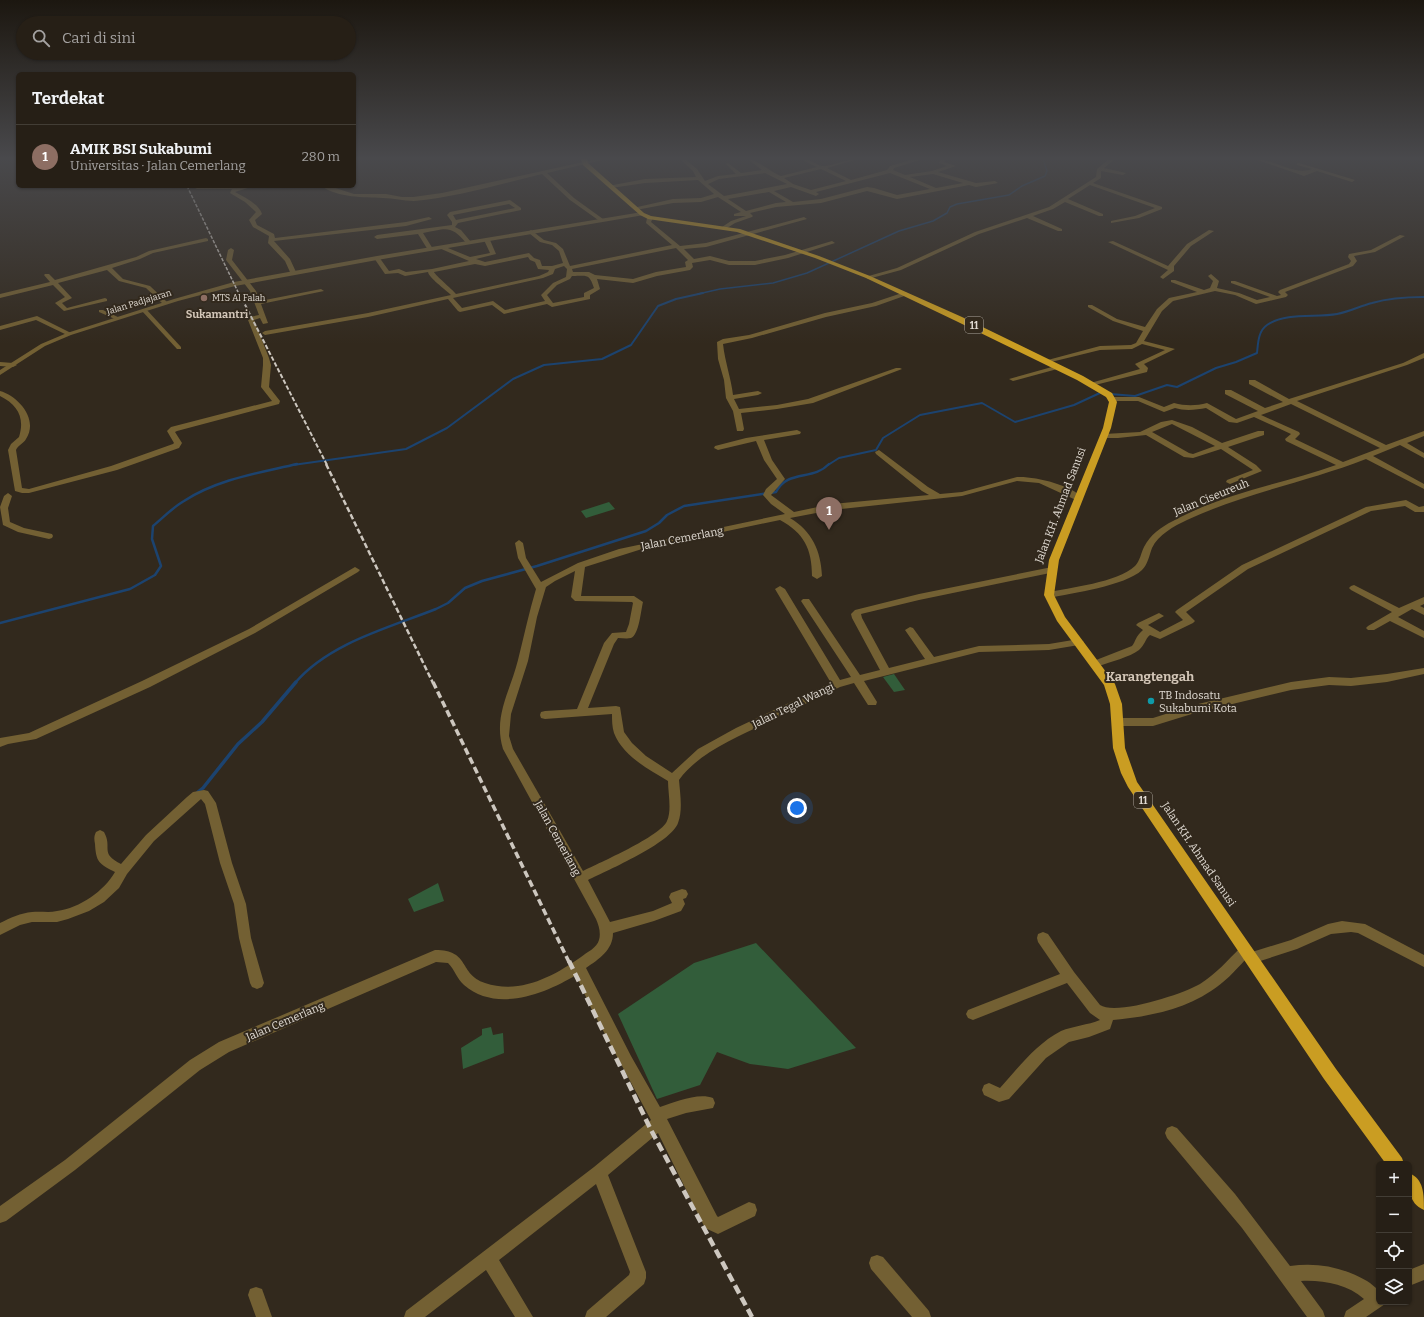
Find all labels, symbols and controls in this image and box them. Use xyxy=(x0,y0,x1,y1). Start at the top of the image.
search box xyxy=(16,16,356,60)
icon: search xyxy=(30,27,52,49)
text: Cari di sini xyxy=(62,29,135,47)
text: Terdekat xyxy=(32,88,104,109)
text: AMIK BSI Sukabumi xyxy=(70,140,212,158)
text: 1 xyxy=(42,149,48,164)
text: 280 m xyxy=(302,149,340,164)
text: Universitas · Jalan Cemerlang xyxy=(70,158,246,173)
street label: Jalan Padjajaran xyxy=(105,287,173,317)
marker: MTS Al Falah xyxy=(199,293,209,303)
place label: MTS Al Falah xyxy=(212,293,266,303)
district label: Sukamantri xyxy=(186,308,249,321)
road number: 11 xyxy=(965,317,983,333)
street label: Jalan KH. Ahmad Sanusi xyxy=(1032,445,1089,566)
street label: Jalan Ciseureuh xyxy=(1171,476,1251,519)
pin: 1 xyxy=(816,497,842,530)
street label: Jalan Cemerlang xyxy=(639,524,724,553)
district label: Karangtengah xyxy=(1106,669,1195,684)
street label: Jalan Tegal Wangi xyxy=(749,680,837,731)
place label: TB Indosatu Sukabumi Kota xyxy=(1159,689,1237,715)
marker: TB Indosatu Sukabumi Kota xyxy=(1146,696,1156,706)
road number: 11 xyxy=(1134,792,1152,808)
street label: Jalan Cemerlang xyxy=(531,798,584,878)
your location xyxy=(787,798,807,818)
street label: Jalan KH. Ahmad Sanusi xyxy=(1158,799,1239,909)
street label: Jalan Cemerlang xyxy=(243,999,326,1044)
map controls xyxy=(1376,1161,1412,1305)
button: + xyxy=(1376,1161,1412,1197)
button: − xyxy=(1376,1197,1412,1233)
button: locate xyxy=(1376,1233,1412,1269)
button: layers xyxy=(1376,1269,1412,1305)

